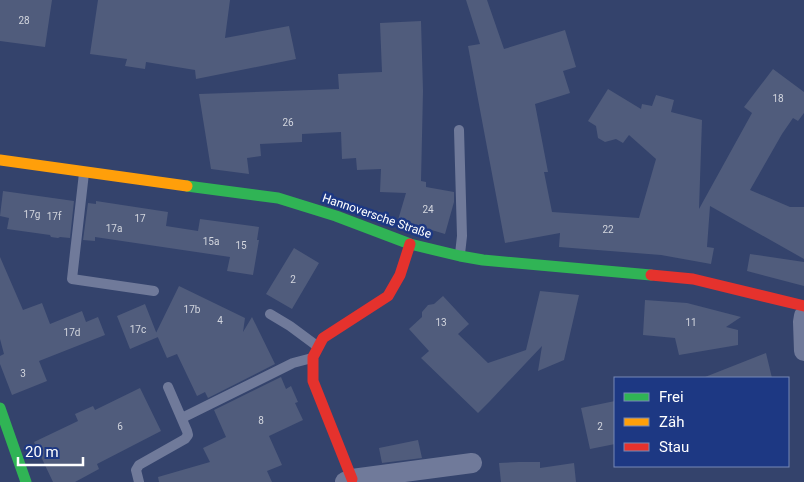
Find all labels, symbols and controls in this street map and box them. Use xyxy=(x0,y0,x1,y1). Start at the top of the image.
house number: 28 xyxy=(18,15,30,26)
house number: 18 xyxy=(772,93,784,104)
house number: 26 xyxy=(282,117,294,128)
street label: Hannoversche Straße xyxy=(321,191,433,241)
house number: 24 xyxy=(422,204,434,215)
house number: 17g xyxy=(24,209,40,220)
house number: 17f xyxy=(47,211,62,222)
house number: 17 xyxy=(134,213,146,224)
house number: 17a xyxy=(106,223,122,234)
house number: 22 xyxy=(602,224,614,235)
house number: 15a xyxy=(203,236,219,247)
house number: 15 xyxy=(235,240,247,251)
house number: 2 xyxy=(290,274,296,285)
house number: 17b xyxy=(184,304,201,315)
house number: 4 xyxy=(217,315,223,326)
house number: 13 xyxy=(435,317,447,328)
house number: 11 xyxy=(685,317,697,328)
house number: 17c xyxy=(130,324,146,335)
house number: 17d xyxy=(64,327,80,338)
house number: 3 xyxy=(20,368,26,379)
legend xyxy=(614,377,789,467)
text: Frei xyxy=(659,388,684,406)
text: Zäh xyxy=(659,413,684,431)
house number: 8 xyxy=(258,415,264,426)
house number: 6 xyxy=(117,421,123,432)
house number: 2 xyxy=(597,421,603,432)
scale bar xyxy=(18,434,82,466)
text: Stau xyxy=(659,438,689,456)
text: 20 m xyxy=(25,443,59,461)

